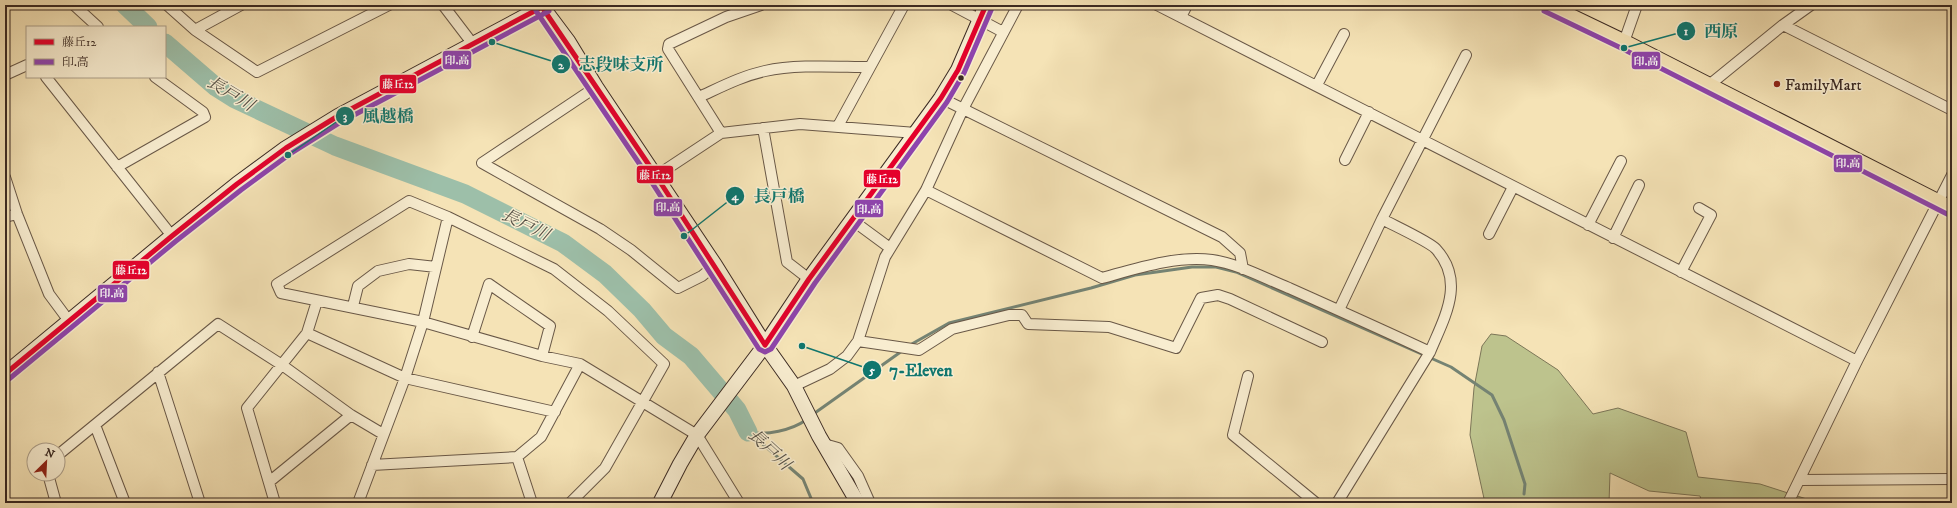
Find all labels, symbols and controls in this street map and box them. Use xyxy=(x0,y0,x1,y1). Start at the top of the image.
callout: 西原 xyxy=(1676,17,1746,46)
text: 西原 xyxy=(1704,21,1738,43)
text: 1 xyxy=(1684,24,1689,39)
legend xyxy=(26,26,166,78)
text: 藤丘12 xyxy=(62,35,96,50)
line badge: 印.高 xyxy=(442,50,472,70)
callout: 志段味支所 xyxy=(551,50,672,79)
line badge: 印.高 xyxy=(1631,51,1661,70)
text: 印.高 xyxy=(445,54,469,68)
text: 志段味支所 xyxy=(579,54,664,76)
text: 印.高 xyxy=(62,55,89,70)
text: 印.高 xyxy=(1634,55,1658,69)
text: 2 xyxy=(558,58,565,73)
water label: 長戸川 xyxy=(203,71,260,117)
unlabelled marker xyxy=(956,73,966,83)
line badge: 藤丘12 xyxy=(379,74,417,94)
place label: FamilyMart xyxy=(1785,75,1862,95)
text: 藤丘12 xyxy=(382,78,414,92)
marker: FamilyMart xyxy=(1772,79,1782,89)
callout: 風越橋 xyxy=(335,101,422,130)
text: 風越橋 xyxy=(363,106,414,128)
text: 3 xyxy=(343,109,348,124)
line badge: 印.高 xyxy=(1833,154,1863,173)
text: 印.高 xyxy=(1836,157,1860,171)
line badge: 藤丘12 xyxy=(636,165,674,184)
text: 藤丘12 xyxy=(639,169,671,183)
line badge: 藤丘12 xyxy=(863,169,901,188)
text: 藤丘12 xyxy=(866,173,898,187)
callout: 長戸橋 xyxy=(725,181,812,210)
text: 長戸橋 xyxy=(754,186,805,208)
text: 4 xyxy=(731,189,740,204)
line badge: 印.高 xyxy=(653,198,683,217)
line badge: 印.高 xyxy=(854,199,884,218)
text: 印.高 xyxy=(656,201,680,215)
text: 印.高 xyxy=(857,203,881,217)
water label: 長戸川 xyxy=(498,204,555,247)
line badge: 藤丘12 xyxy=(112,260,150,280)
text: 藤丘12 xyxy=(115,264,147,278)
line badge: 印.高 xyxy=(97,284,128,303)
text: 印.高 xyxy=(100,287,124,301)
callout: 7-Eleven xyxy=(862,356,961,385)
text: 7-Eleven xyxy=(889,360,953,382)
text: 5 xyxy=(868,363,875,378)
water label: 長戸川 xyxy=(743,424,797,477)
north arrow xyxy=(26,442,66,482)
text: N xyxy=(43,446,57,462)

